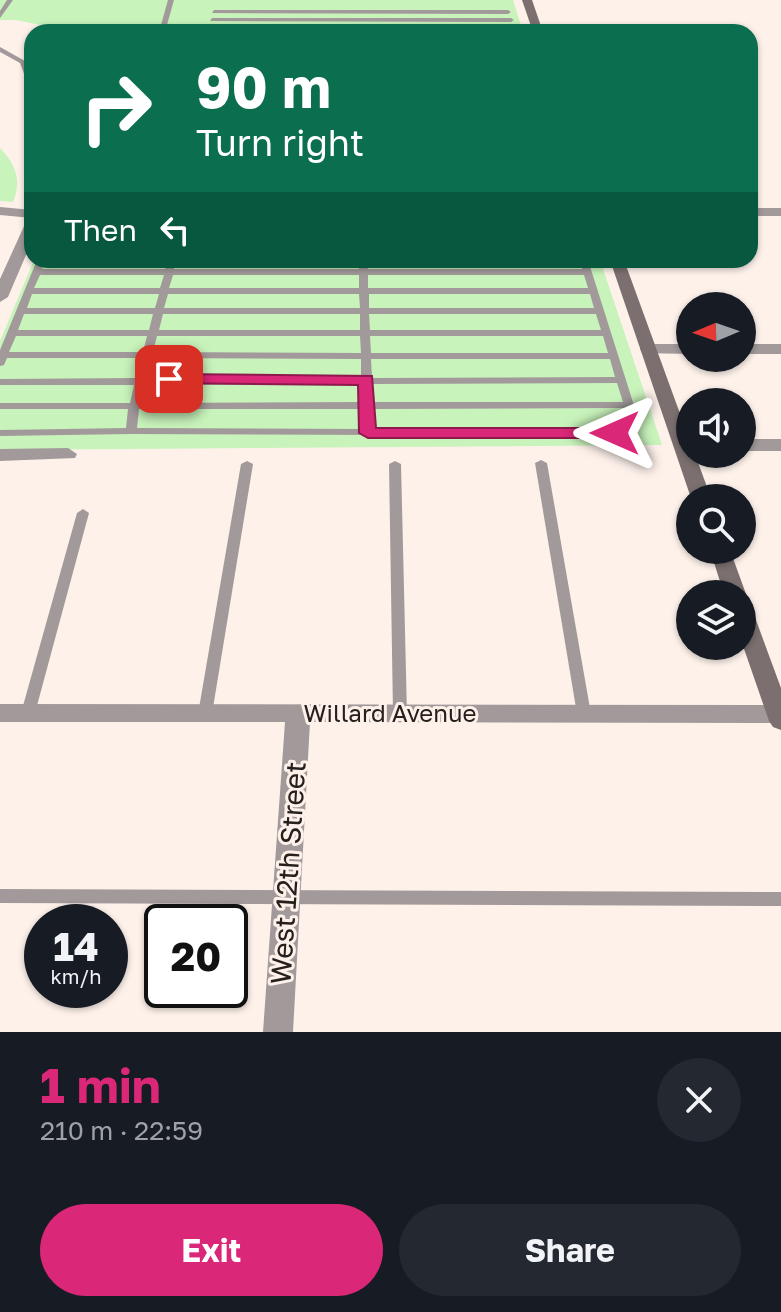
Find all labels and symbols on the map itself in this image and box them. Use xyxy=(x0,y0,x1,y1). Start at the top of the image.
north arrow xyxy=(676,292,756,372)
pin xyxy=(135,345,203,413)
position arrow xyxy=(573,391,657,475)
street label: Willard Avenue xyxy=(304,698,477,727)
street label: West 12th Street xyxy=(263,761,312,985)
speed limit sign: 20 xyxy=(144,904,248,1008)

